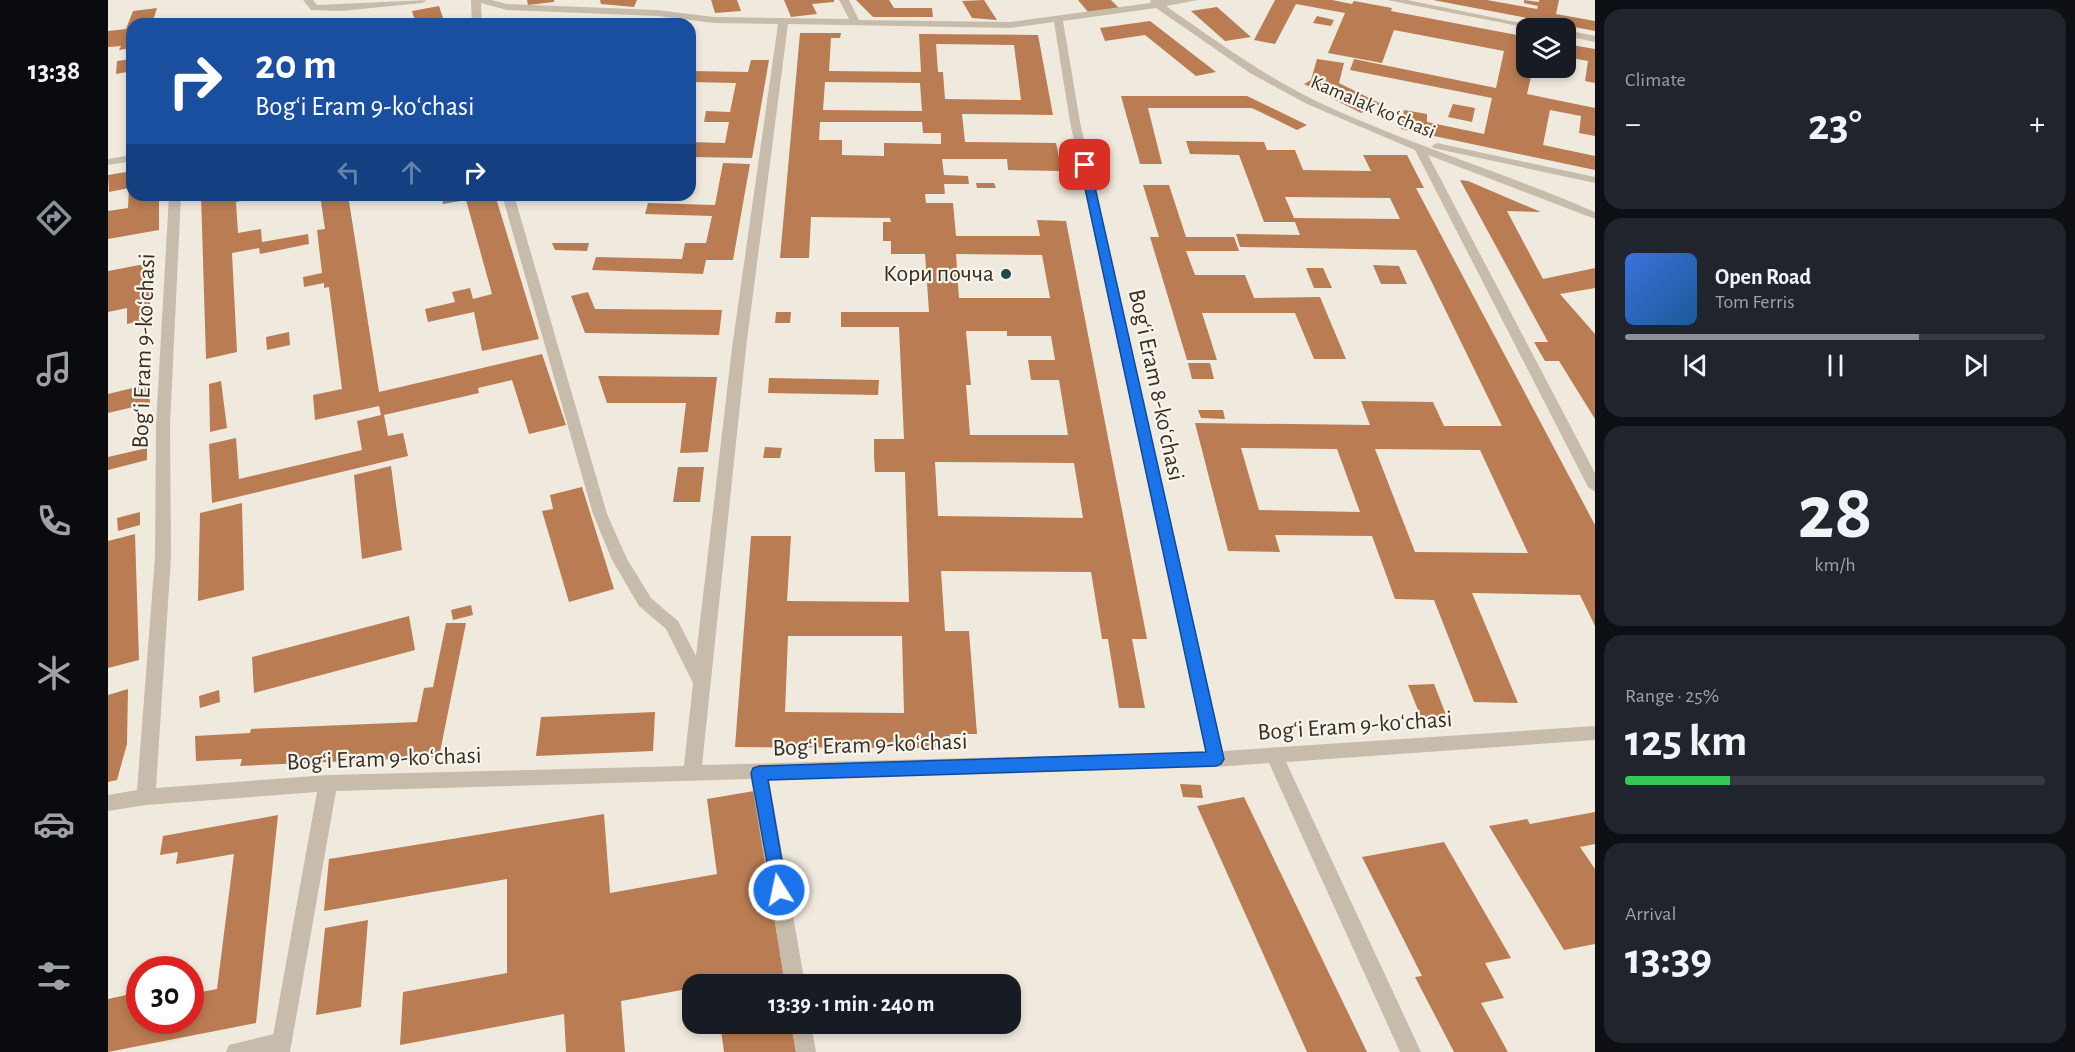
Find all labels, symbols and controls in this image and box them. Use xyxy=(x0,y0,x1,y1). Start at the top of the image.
map controls xyxy=(1516,18,1576,78)
button: layers xyxy=(1516,18,1576,78)
icon: right xyxy=(156,42,234,120)
text: 20 m xyxy=(255,44,337,86)
text: 13:38 xyxy=(28,57,80,84)
text: Climate xyxy=(1625,70,1686,90)
street label: Kamalak koʻchasi xyxy=(1308,72,1438,142)
text: Bogʻi Eram 9-koʻchasi xyxy=(255,93,475,120)
text: 23° xyxy=(1808,103,1862,148)
text: − xyxy=(1625,108,1641,141)
text: + xyxy=(2029,108,2045,141)
pin xyxy=(1059,139,1110,190)
icon: arrive xyxy=(1068,148,1101,181)
icon: left xyxy=(332,156,365,189)
icon: ahead xyxy=(395,156,428,189)
icon: right xyxy=(458,156,491,189)
icon: directions xyxy=(33,197,75,239)
street label: Bogʻi Eram 9-koʻchasi xyxy=(129,253,159,449)
place label: Кори почча xyxy=(883,262,994,286)
text: Open Road xyxy=(1715,266,1811,288)
marker: Кори почча xyxy=(999,267,1013,281)
street label: Bogʻi Eram 8-koʻchasi xyxy=(1124,287,1188,483)
text: Tom Ferris xyxy=(1715,292,1795,312)
icon: music xyxy=(33,348,75,390)
icon: previous xyxy=(1679,349,1712,382)
icon: pause xyxy=(1819,349,1852,382)
icon: next xyxy=(1959,349,1992,382)
text: 28 xyxy=(1797,475,1873,553)
icon: phone xyxy=(33,500,75,542)
text: km/h xyxy=(1814,555,1856,575)
icon: climate xyxy=(33,652,75,694)
text: Range · 25% xyxy=(1625,686,1719,706)
street label: Bogʻi Eram 9-koʻchasi xyxy=(1257,707,1453,745)
text: 125 km xyxy=(1625,719,1747,764)
street label: Bogʻi Eram 9-koʻchasi xyxy=(772,730,968,760)
street label: Bogʻi Eram 9-koʻchasi xyxy=(286,744,482,774)
icon: car xyxy=(33,803,75,845)
position arrow xyxy=(747,858,811,922)
text: Arrival xyxy=(1625,904,1676,924)
text: 13:39 xyxy=(1625,937,1712,982)
icon: filters xyxy=(33,955,75,997)
speed limit sign: 30 xyxy=(126,956,204,1034)
text: 13:39 · 1 min · 240 m xyxy=(768,993,935,1015)

